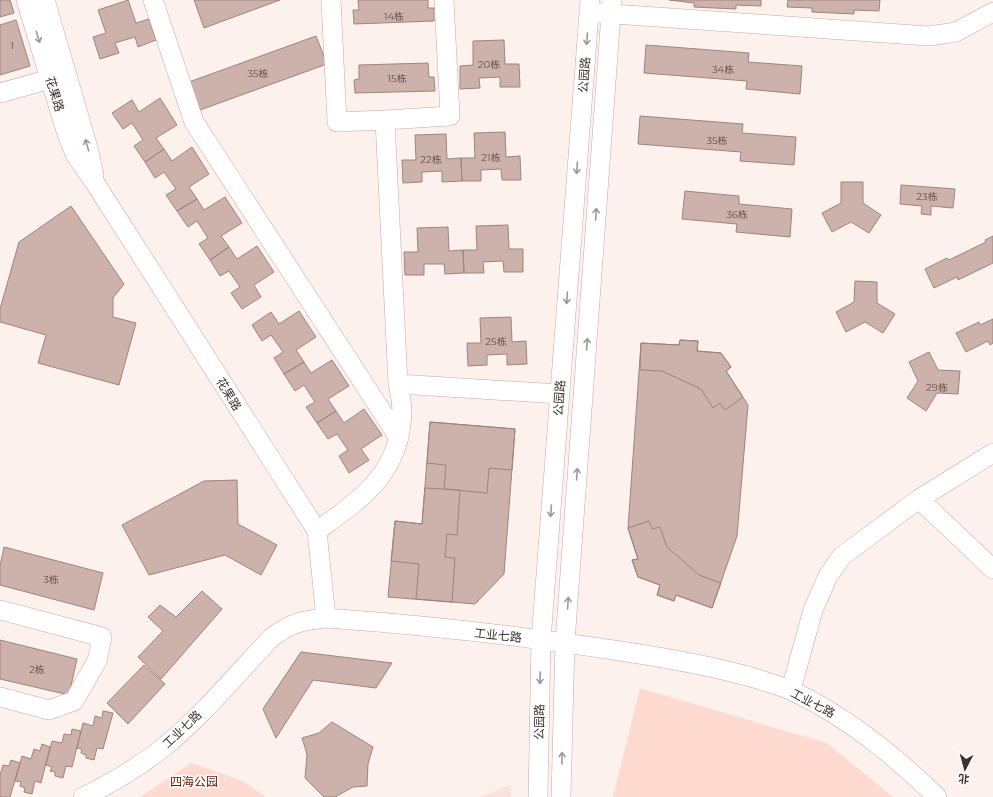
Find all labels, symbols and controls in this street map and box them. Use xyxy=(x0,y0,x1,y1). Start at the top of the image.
house number: 14栋 xyxy=(384,10,404,23)
one-way arrow xyxy=(35,31,42,44)
one-way arrow xyxy=(584,32,591,45)
house number: 1 xyxy=(10,39,14,52)
street label: 公园路 xyxy=(575,57,593,93)
house number: 20栋 xyxy=(478,58,500,71)
house number: 34栋 xyxy=(712,63,734,76)
house number: 35栋 xyxy=(247,67,269,80)
house number: 15栋 xyxy=(387,72,407,85)
street label: 花果路 xyxy=(43,75,67,113)
house number: 35栋 xyxy=(706,134,728,147)
one-way arrow xyxy=(83,138,90,151)
house number: 21栋 xyxy=(481,151,501,164)
house number: 22栋 xyxy=(420,153,442,166)
one-way arrow xyxy=(574,162,581,175)
house number: 23栋 xyxy=(916,190,938,203)
one-way arrow xyxy=(593,208,600,221)
house number: 36栋 xyxy=(726,208,748,221)
one-way arrow xyxy=(564,291,571,304)
house number: 25栋 xyxy=(485,335,507,348)
one-way arrow xyxy=(583,338,590,351)
street label: 花果路 xyxy=(213,375,245,413)
street label: 公园路 xyxy=(550,380,568,416)
house number: 29栋 xyxy=(926,381,948,394)
one-way arrow xyxy=(574,468,581,481)
one-way arrow xyxy=(547,504,554,517)
house number: 3栋 xyxy=(43,573,59,586)
one-way arrow xyxy=(564,597,571,610)
street label: 工业七路 xyxy=(473,625,523,645)
house number: 2栋 xyxy=(29,663,45,676)
one-way arrow xyxy=(536,672,544,685)
street label: 工业七路 xyxy=(788,685,838,721)
street label: 公园路 xyxy=(531,704,547,740)
street label: 工业七路 xyxy=(159,707,205,751)
north arrow xyxy=(945,749,985,789)
one-way arrow xyxy=(558,752,566,765)
text: 北 xyxy=(958,771,970,786)
park label: 四海公园 xyxy=(170,774,218,789)

